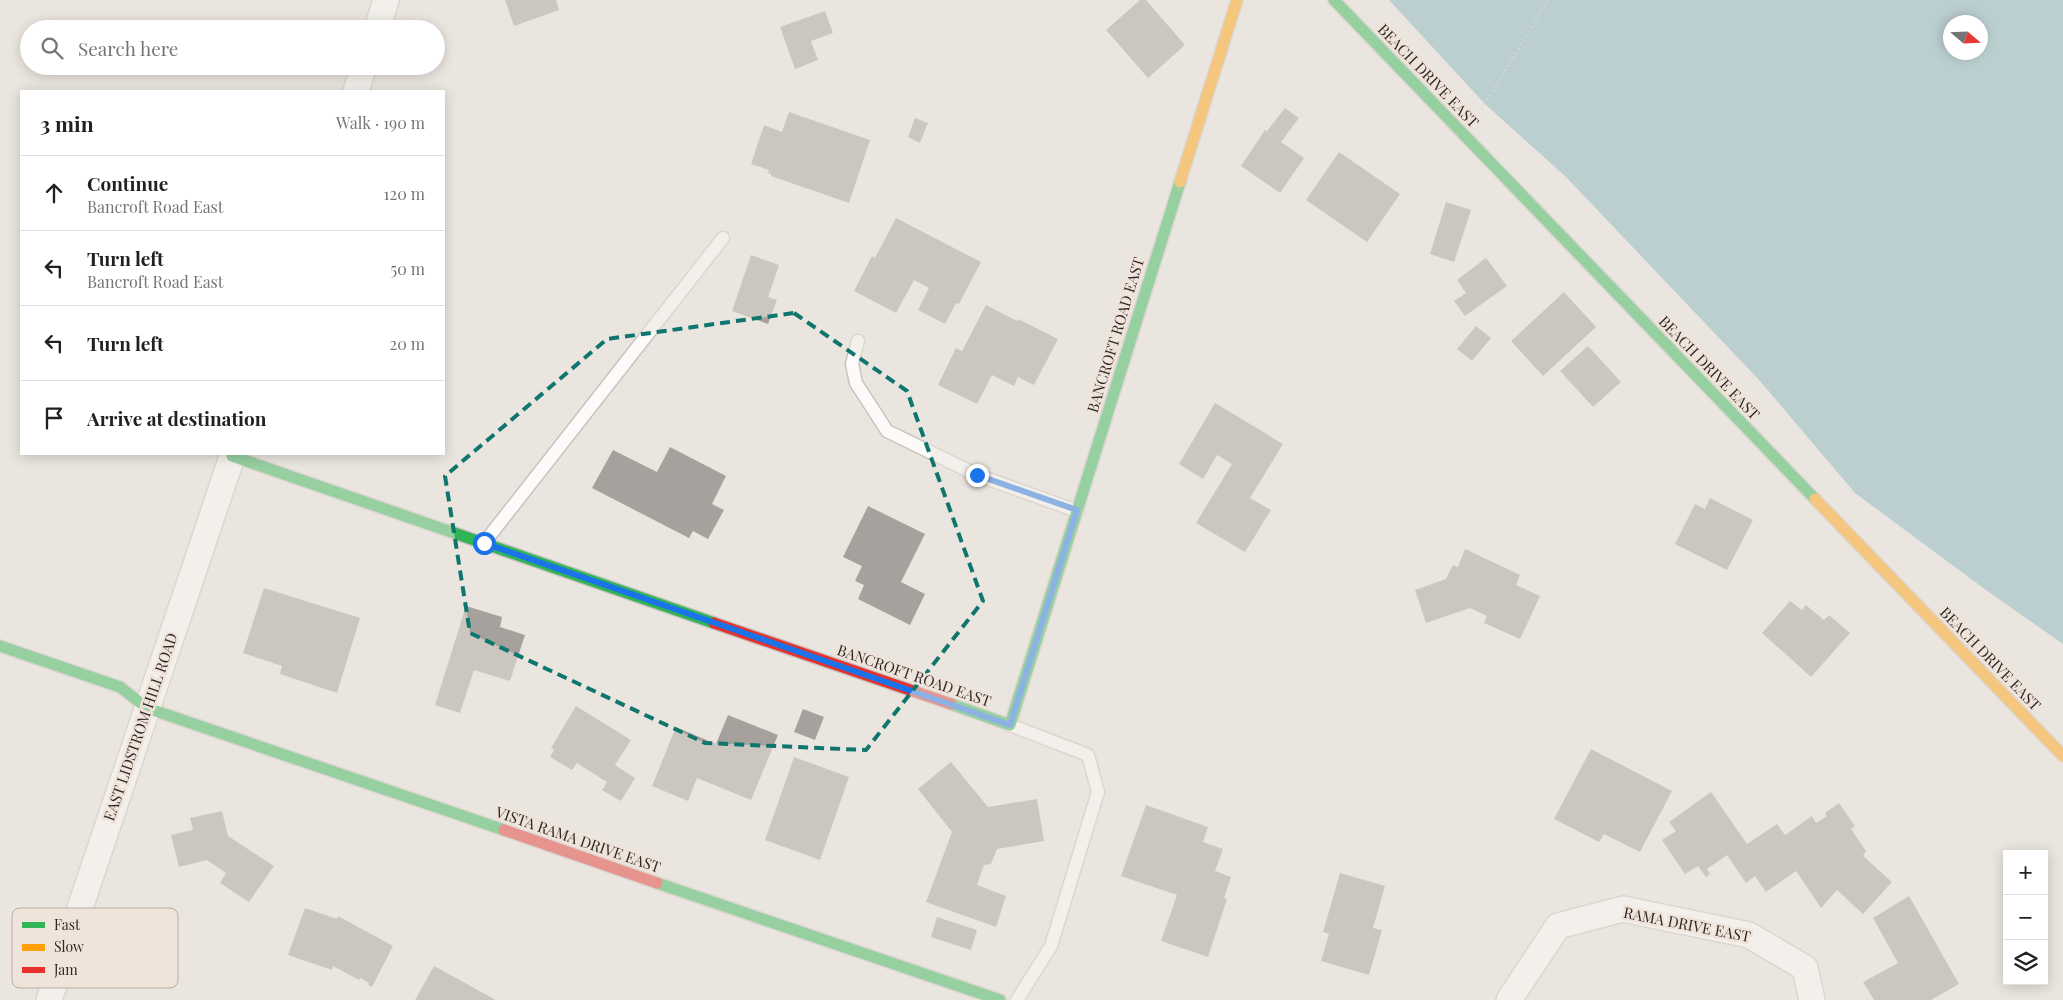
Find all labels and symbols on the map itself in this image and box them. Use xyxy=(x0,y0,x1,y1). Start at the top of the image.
north arrow xyxy=(1943,15,1988,60)
street label: BEACH DRIVE EAST xyxy=(1374,19,1483,131)
street label: BANCROFT ROAD EAST xyxy=(1082,255,1148,415)
street label: BEACH DRIVE EAST xyxy=(1655,311,1764,423)
route end xyxy=(966,464,989,487)
route start xyxy=(473,532,496,555)
street label: BEACH DRIVE EAST xyxy=(1936,602,2045,714)
street label: EAST LIDSTROM HILL ROAD xyxy=(98,630,182,823)
street label: BANCROFT ROAD EAST xyxy=(835,639,994,711)
street label: VISTA RAMA DRIVE EAST xyxy=(492,801,664,877)
street label: RAMA DRIVE EAST xyxy=(1622,902,1752,946)
legend xyxy=(12,908,178,988)
text: Fast xyxy=(54,915,81,934)
text: Slow xyxy=(54,937,84,956)
text: Jam xyxy=(53,960,78,979)

